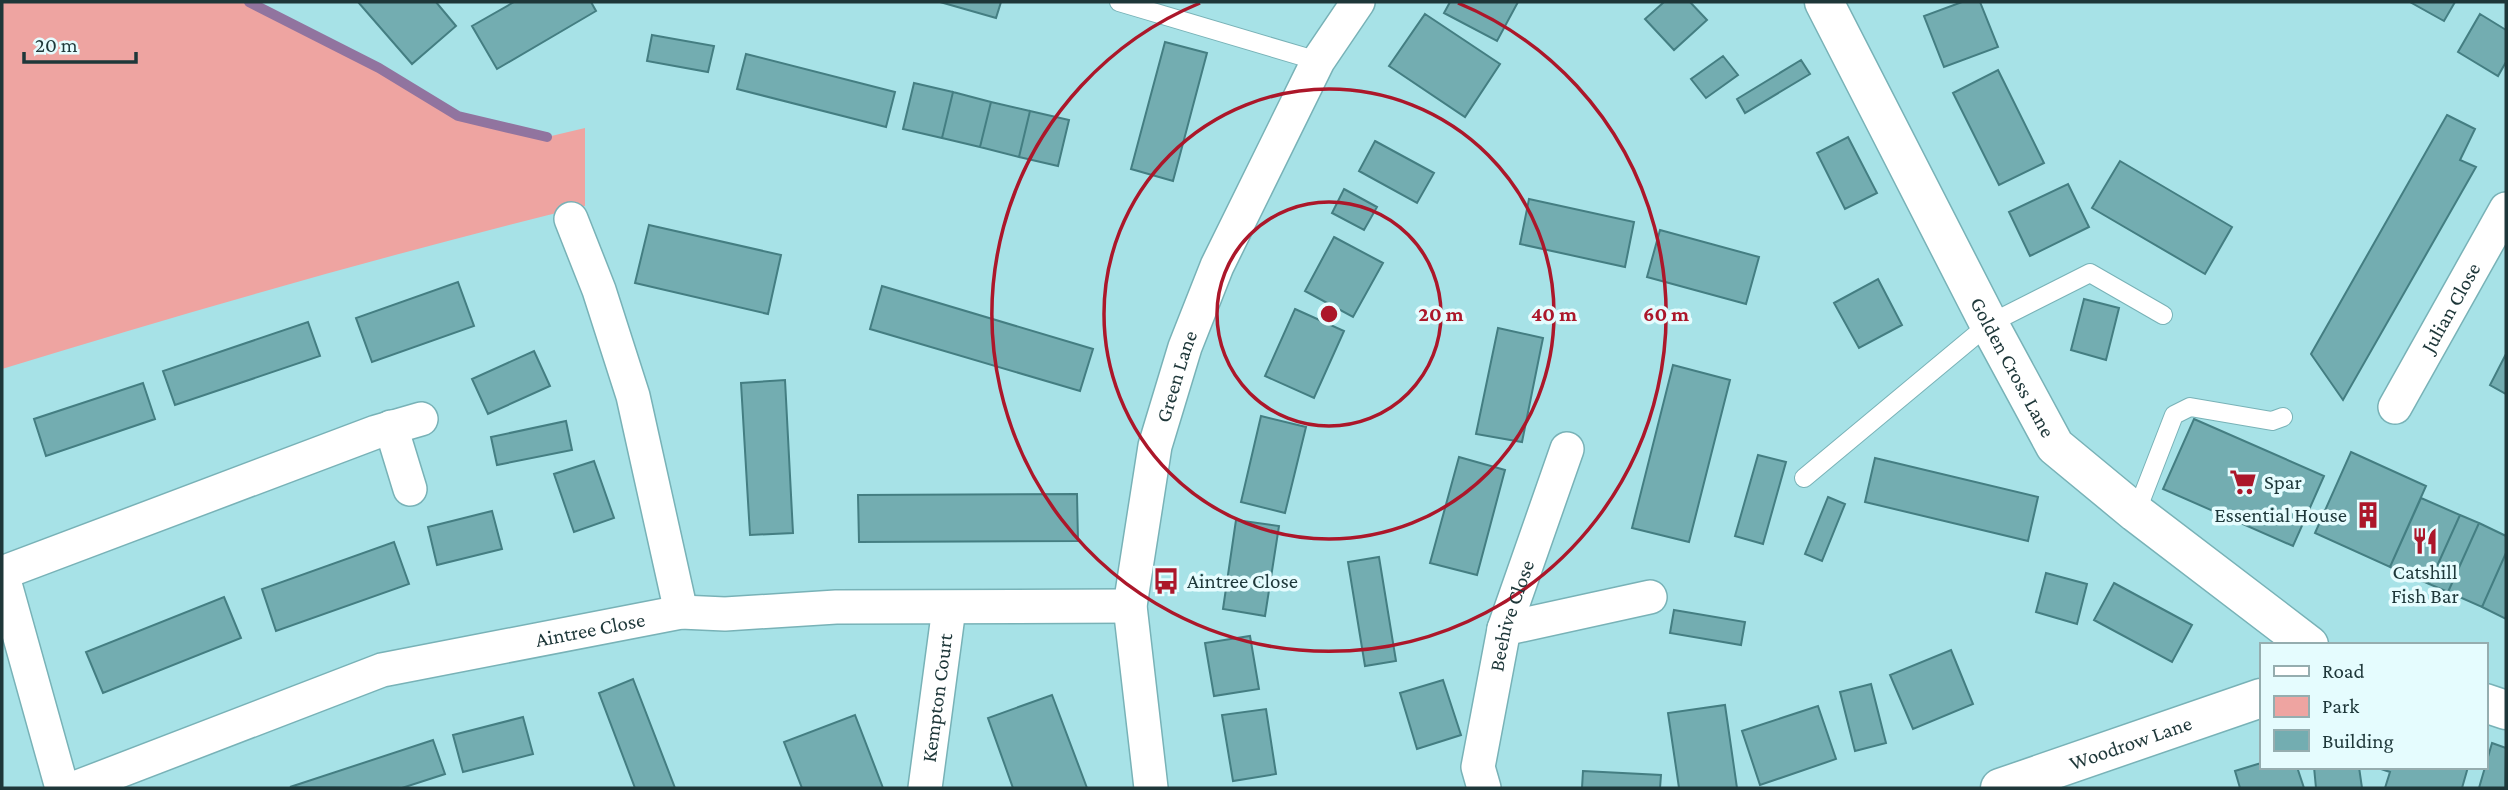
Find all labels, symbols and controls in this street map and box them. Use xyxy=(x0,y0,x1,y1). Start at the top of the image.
scale bar xyxy=(24,21,136,65)
text: 20 m xyxy=(35,33,78,57)
street label: Julian Close xyxy=(2415,258,2485,358)
street label: Golden Cross Lane xyxy=(1965,293,2060,441)
centre of rings xyxy=(1317,302,1341,326)
text: 20 m xyxy=(1418,302,1464,326)
text: 40 m xyxy=(1531,302,1577,326)
text: 60 m xyxy=(1643,302,1689,326)
street label: Green Lane xyxy=(1151,327,1202,425)
supermarket icon: Spar xyxy=(2228,467,2258,497)
place label: Spar xyxy=(2264,470,2303,494)
building icon: Essential House xyxy=(2353,500,2383,530)
place label: Essential House xyxy=(2214,503,2347,527)
restaurant icon: Catshill Fish Bar xyxy=(2410,526,2440,556)
street label: Beehive Close xyxy=(1484,557,1539,673)
place label: Catshill Fish Bar xyxy=(2391,560,2459,608)
bus stop icon: Aintree Close xyxy=(1151,566,1181,596)
place label: Aintree Close xyxy=(1187,569,1298,593)
street label: Aintree Close xyxy=(533,607,647,652)
street label: Kempton Court xyxy=(917,631,958,764)
legend xyxy=(2260,643,2487,769)
text: Road xyxy=(2322,659,2365,683)
text: Park xyxy=(2322,694,2359,718)
street label: Woodrow Lane xyxy=(2066,711,2195,775)
text: Building xyxy=(2322,729,2394,753)

